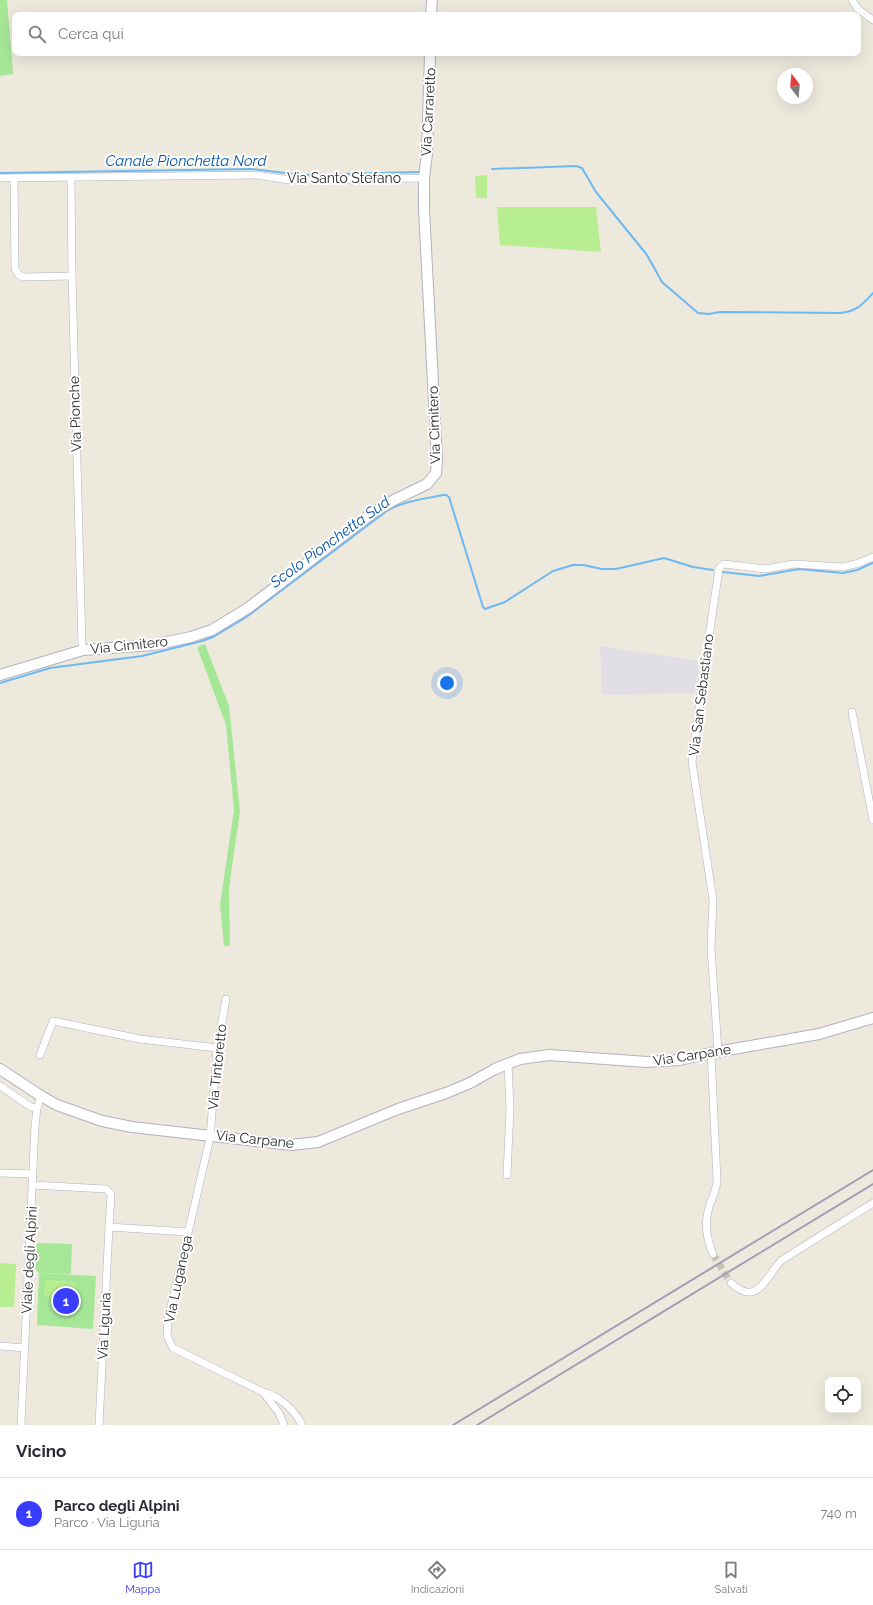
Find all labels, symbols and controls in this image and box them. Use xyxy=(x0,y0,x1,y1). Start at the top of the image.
search box xyxy=(12,12,861,56)
icon: search xyxy=(26,23,48,45)
text: Cerca qui xyxy=(58,25,124,43)
street label: Via Carraretto xyxy=(418,67,438,157)
north arrow xyxy=(777,68,813,104)
water label: Canale Pionchetta Nord xyxy=(106,152,267,170)
street label: Via Santo Stefano xyxy=(287,170,401,186)
street label: Via Pionche xyxy=(66,376,84,452)
street label: Via Cimitero xyxy=(425,386,443,464)
water label: Scolo Pionchetta Sud xyxy=(266,492,394,592)
street label: Via Cimitero xyxy=(89,633,169,657)
street label: Via San Sebastiano xyxy=(686,633,716,757)
your location xyxy=(437,673,457,693)
street label: Via Tintoretto xyxy=(205,1023,229,1111)
street label: Via Carpane xyxy=(652,1041,732,1069)
street label: Via Carpane xyxy=(215,1127,295,1151)
street label: Viale degli Alpini xyxy=(18,1206,40,1314)
street label: Via Luganega xyxy=(161,1234,195,1324)
pin: 1 xyxy=(53,1286,79,1316)
street label: Via Liguria xyxy=(94,1292,114,1360)
map controls xyxy=(825,1377,861,1413)
button: locate xyxy=(825,1377,861,1413)
text: Vicino xyxy=(16,1441,66,1461)
text: Parco degli Alpini xyxy=(54,1497,180,1515)
text: 1 xyxy=(26,1506,32,1521)
text: 740 m xyxy=(820,1506,857,1521)
text: Parco · Via Liguria xyxy=(54,1515,160,1530)
tab: Mappa xyxy=(125,1559,160,1596)
tab: Indicazioni xyxy=(411,1559,464,1596)
tab: Salvati xyxy=(715,1559,748,1596)

